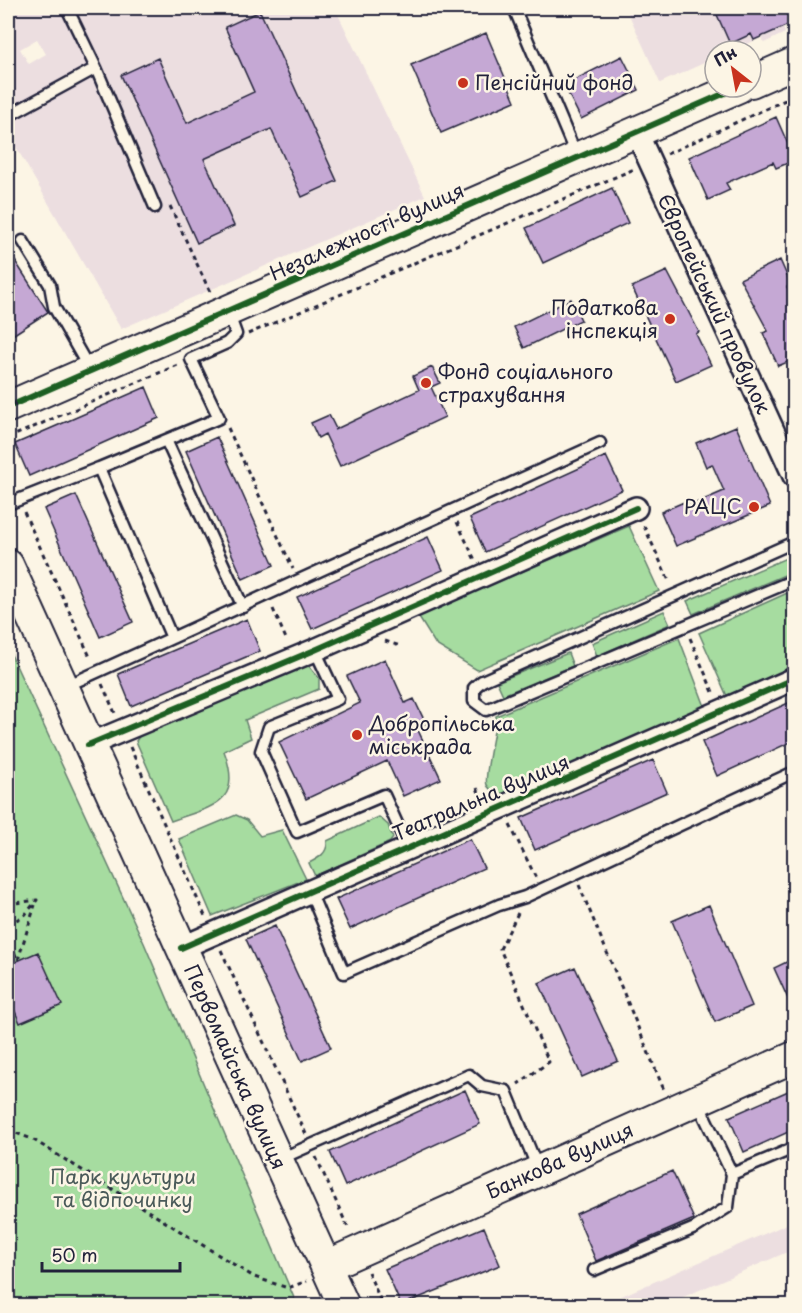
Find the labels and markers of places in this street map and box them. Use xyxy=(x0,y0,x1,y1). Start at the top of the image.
place label: Пенсійний фонд xyxy=(475,67,633,97)
marker: Пенсійний фонд xyxy=(456,76,470,90)
place label: Податкова інспекція xyxy=(551,292,659,345)
marker: Податкова інспекція xyxy=(663,312,677,326)
place label: Фонд соціального страхування xyxy=(438,356,613,409)
marker: Фонд соціального страхування xyxy=(419,376,433,390)
place label: РАЦС xyxy=(684,491,742,521)
marker: РАЦС xyxy=(747,500,761,514)
place label: Добропільська міськрада xyxy=(368,708,515,761)
marker: Добропільська міськрада xyxy=(350,728,364,742)

